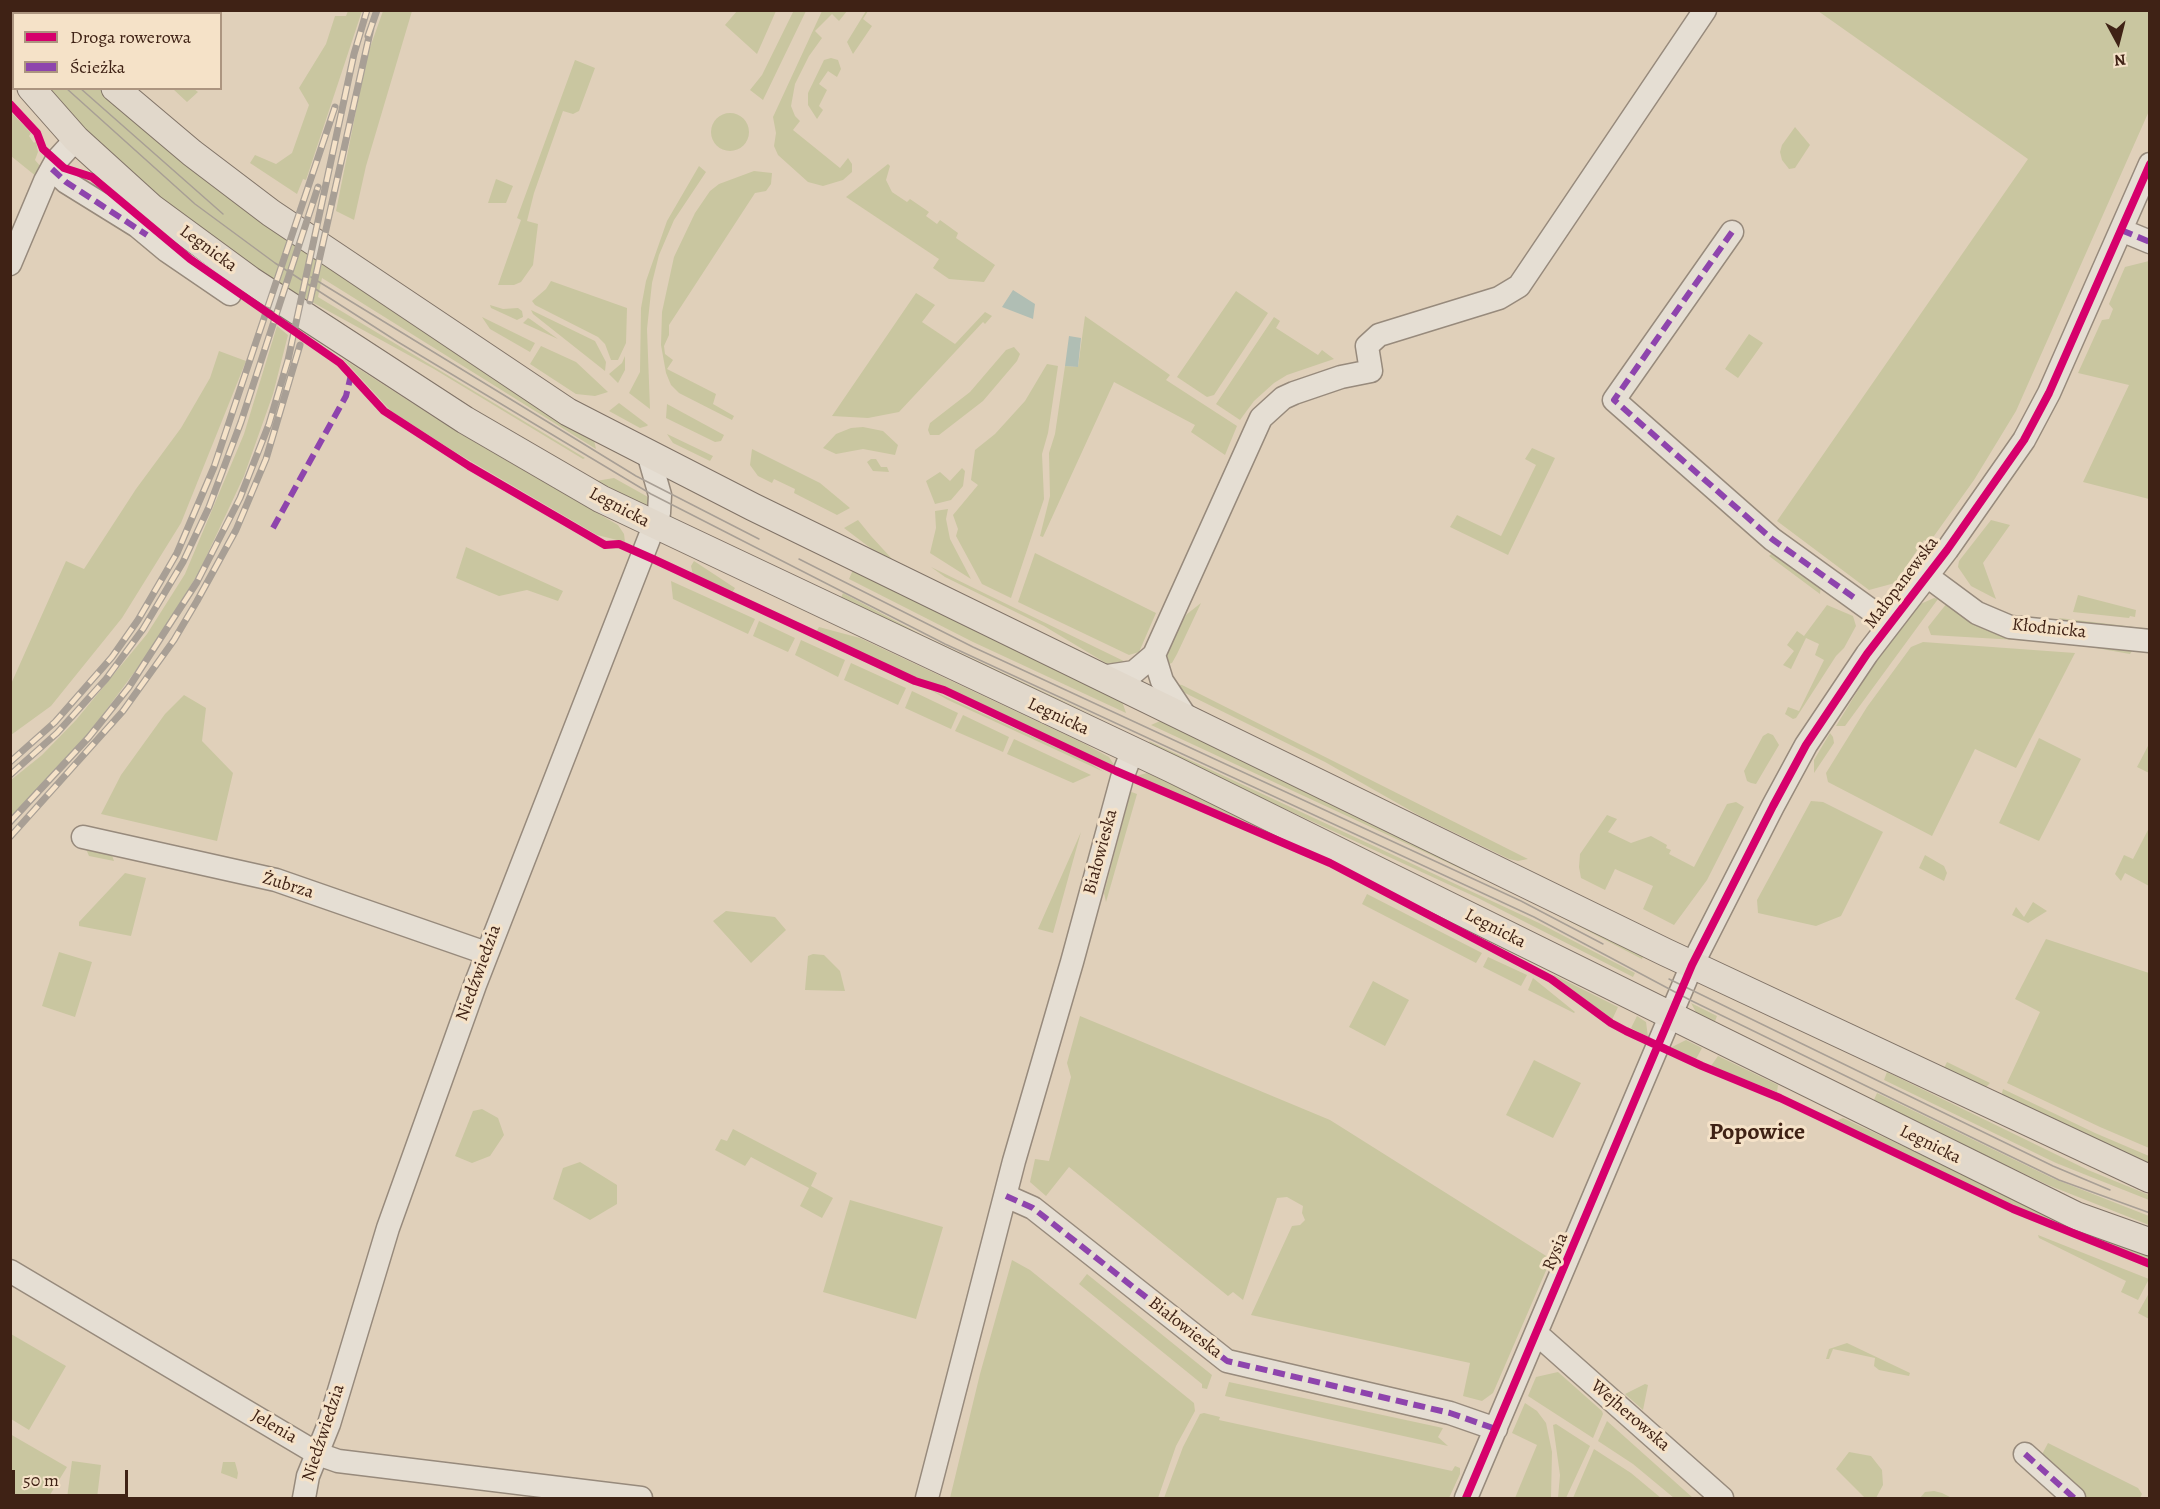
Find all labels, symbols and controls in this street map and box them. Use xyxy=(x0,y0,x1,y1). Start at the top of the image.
legend xyxy=(12,12,222,90)
north arrow xyxy=(2088,12,2148,72)
text: Droga rowerowa xyxy=(70,25,191,49)
text: N xyxy=(2113,48,2127,71)
text: Ścieżka xyxy=(70,55,125,79)
street label: Legnicka xyxy=(175,221,241,277)
street label: Legnicka xyxy=(585,483,653,533)
street label: Małopanewska xyxy=(1860,533,1944,633)
street label: Kłodnicka xyxy=(2011,614,2087,644)
street label: Legnicka xyxy=(1024,693,1092,741)
street label: Białowieska xyxy=(1079,807,1123,897)
street label: Żubrza xyxy=(260,868,316,904)
street label: Legnicka xyxy=(1461,904,1529,954)
street label: Niedźwiedzia xyxy=(452,922,506,1024)
district label: Popowice xyxy=(1709,1119,1805,1147)
street label: Legnicka xyxy=(1896,1121,1964,1169)
street label: Rysia xyxy=(1538,1230,1574,1274)
street label: Białowieska xyxy=(1144,1293,1226,1363)
street label: Wejherowska xyxy=(1586,1376,1674,1456)
street label: Niedźwiedzia xyxy=(298,1382,350,1484)
street label: Jelenia xyxy=(247,1405,301,1449)
scale bar xyxy=(15,1458,130,1496)
text: 50 m xyxy=(23,1468,59,1492)

